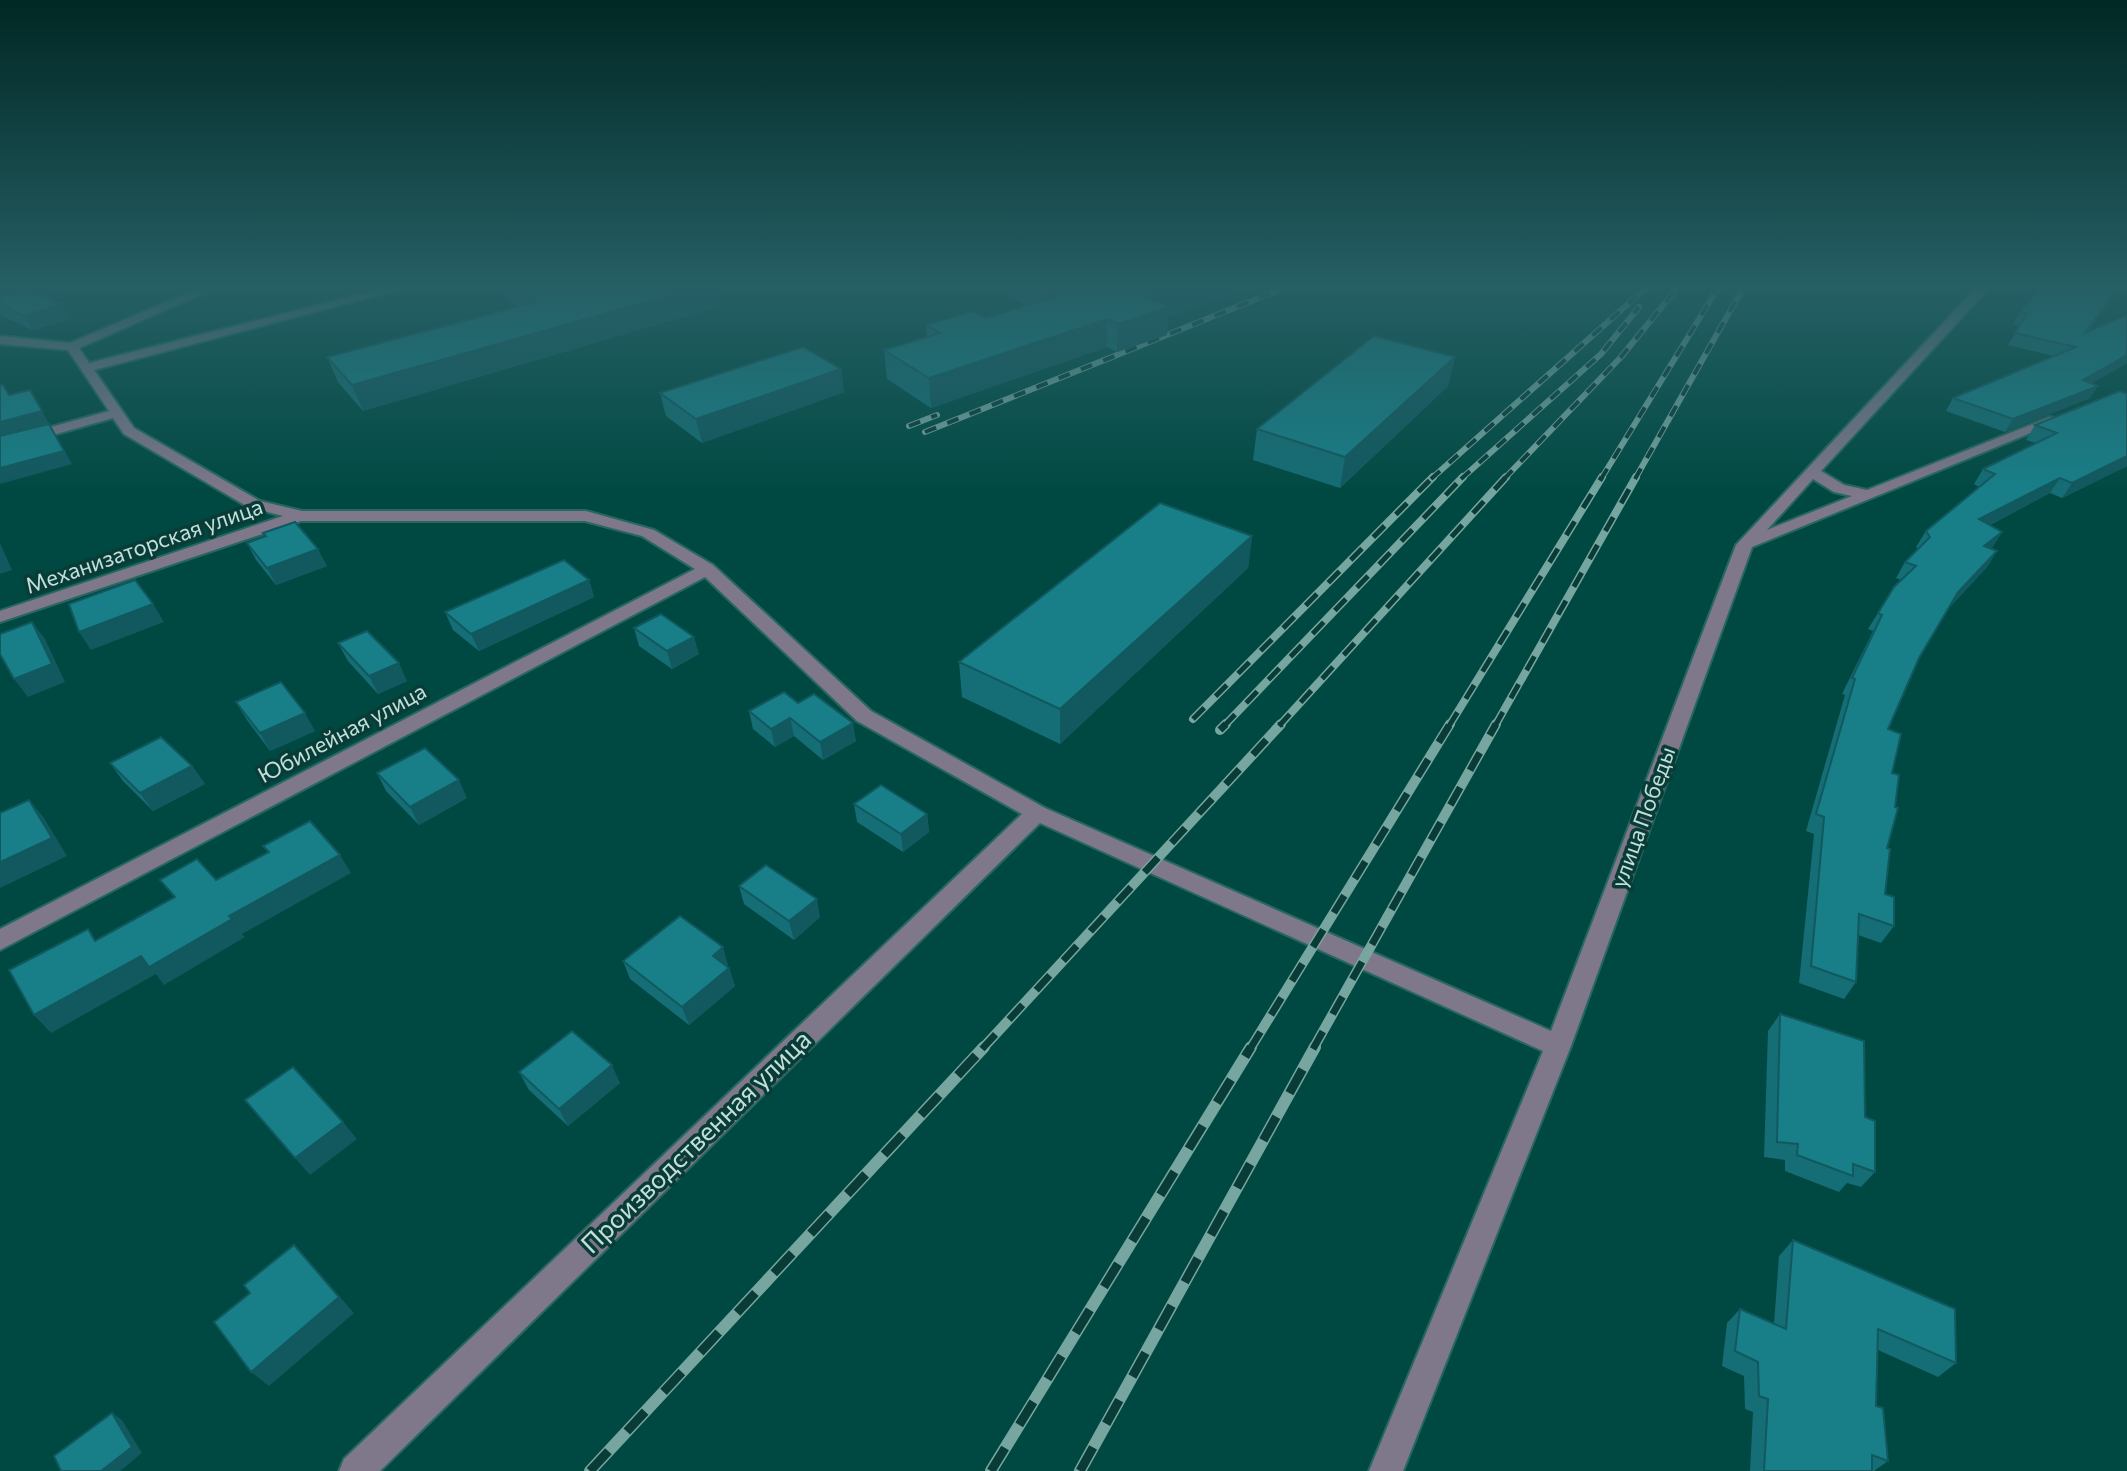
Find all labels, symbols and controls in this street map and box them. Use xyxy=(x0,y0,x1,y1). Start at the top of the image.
street label: Механизаторская улица xyxy=(22,492,266,599)
street label: Юбилейная улица xyxy=(253,677,430,788)
street label: улица Победы xyxy=(1605,743,1680,891)
street label: Производственная улица xyxy=(574,1023,816,1259)

